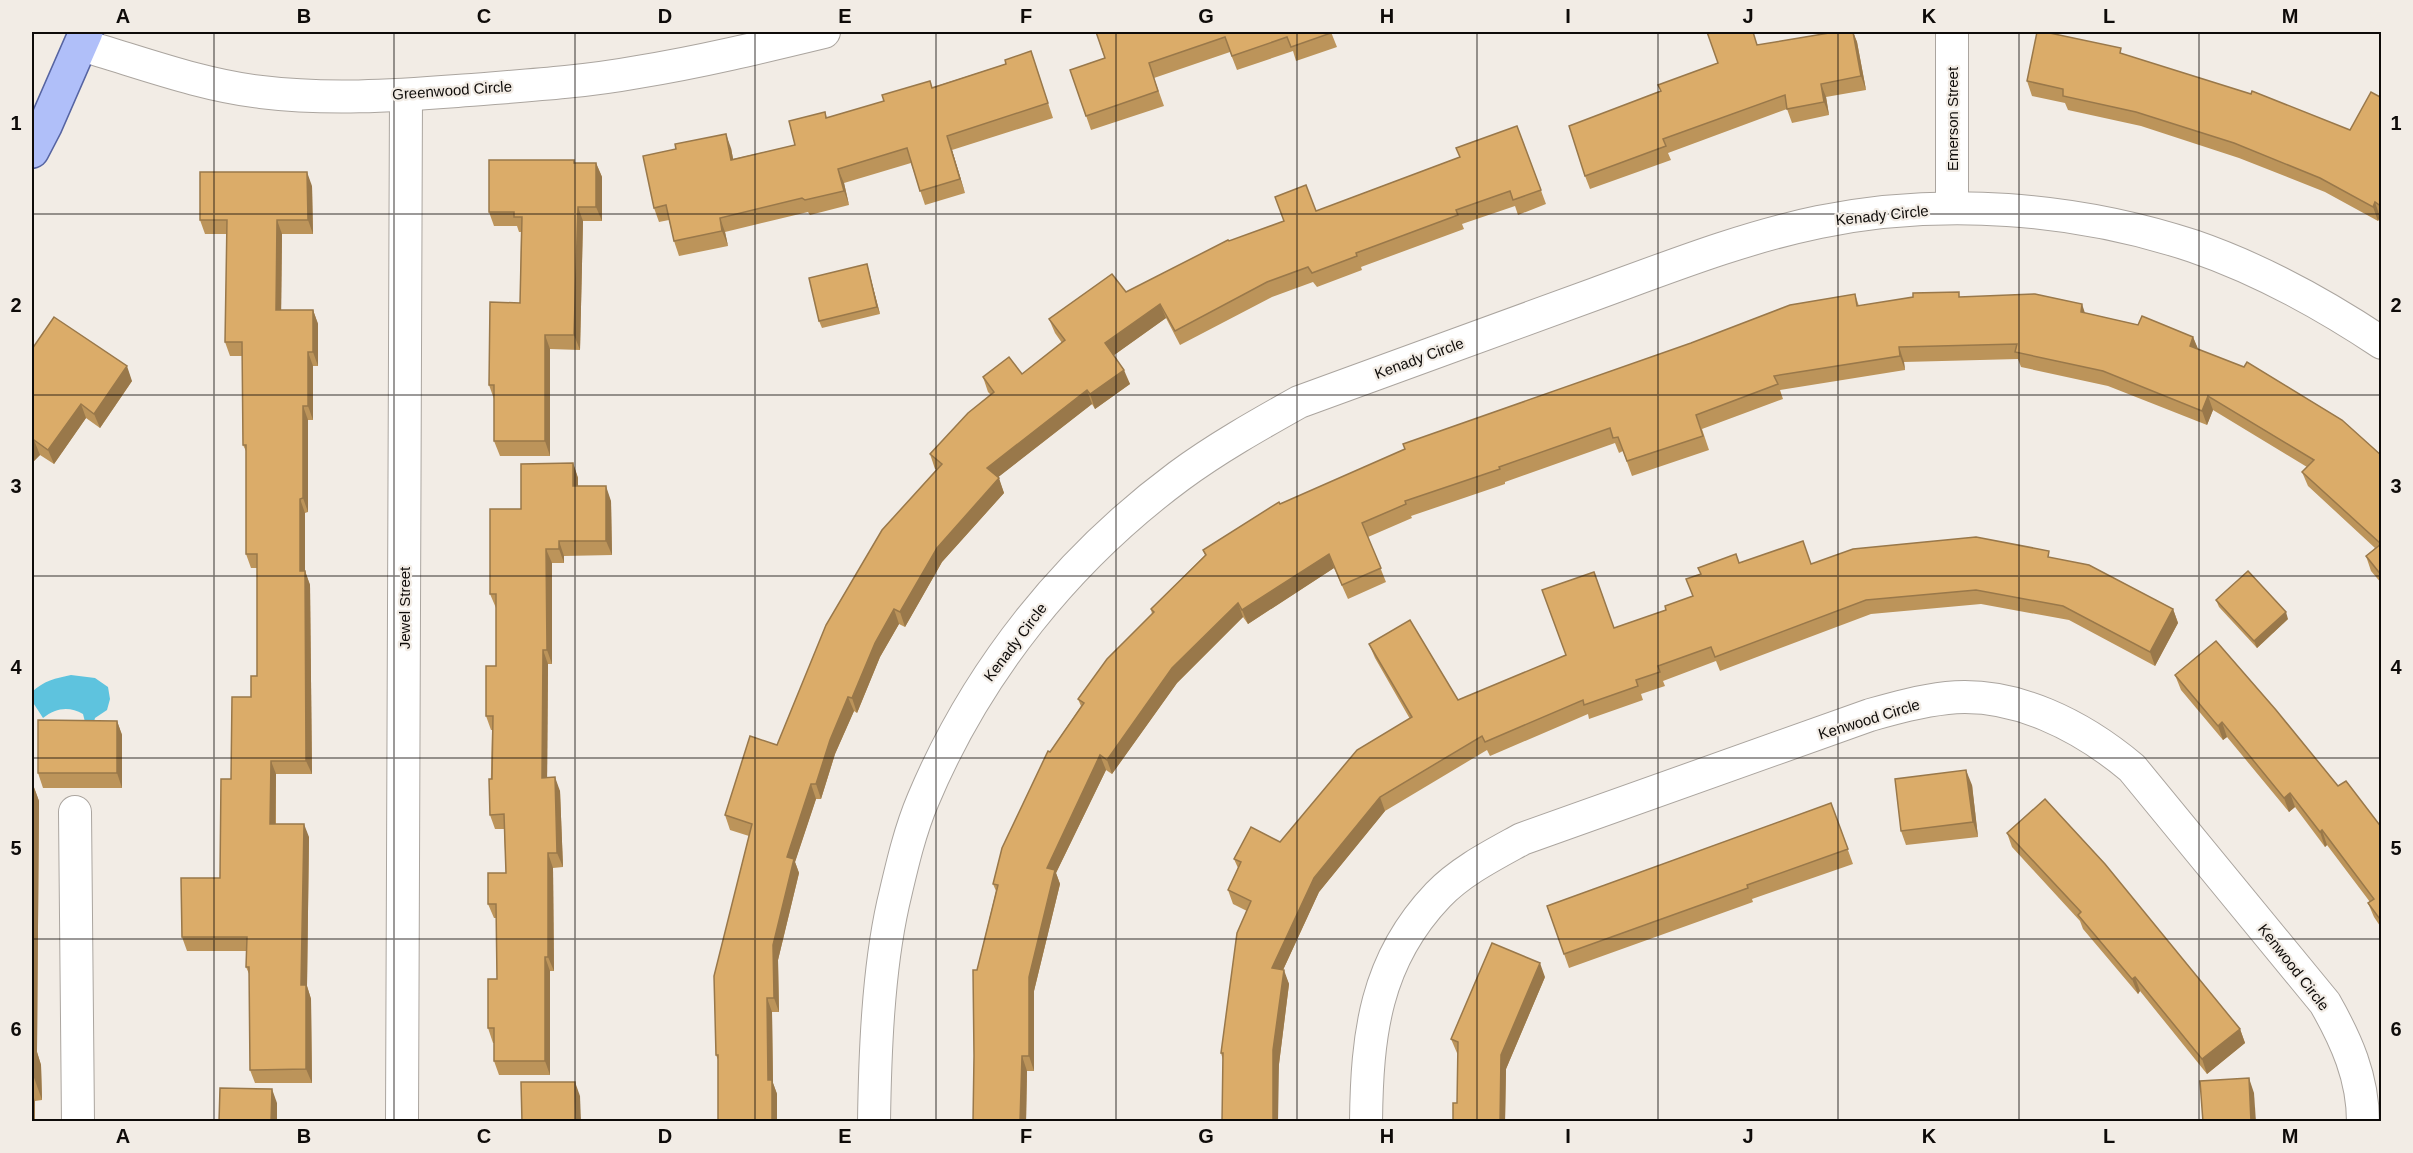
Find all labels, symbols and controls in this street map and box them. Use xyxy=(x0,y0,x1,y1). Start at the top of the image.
text: A xyxy=(116,5,130,27)
text: B xyxy=(297,5,311,27)
text: C xyxy=(477,5,491,27)
text: D xyxy=(658,5,672,27)
text: E xyxy=(838,5,852,27)
text: F xyxy=(1020,5,1032,27)
text: G xyxy=(1198,5,1214,27)
text: H xyxy=(1380,5,1394,27)
text: I xyxy=(1565,5,1571,27)
text: J xyxy=(1742,5,1754,27)
text: K xyxy=(1922,5,1937,27)
text: L xyxy=(2103,5,2115,27)
text: M xyxy=(2282,5,2298,27)
street label: Emerson Street xyxy=(1944,66,1961,171)
street label: Greenwood Circle xyxy=(392,77,512,103)
text: 1 xyxy=(10,112,22,134)
text: 1 xyxy=(2390,112,2402,134)
street label: Kenady Circle xyxy=(1835,202,1929,228)
text: 2 xyxy=(10,294,22,316)
text: 2 xyxy=(2390,294,2402,316)
street label: Kenady Circle xyxy=(1372,334,1466,382)
text: 3 xyxy=(10,475,22,497)
text: 3 xyxy=(2390,475,2402,497)
street label: Jewel Street xyxy=(396,566,413,649)
street label: Kenady Circle xyxy=(980,600,1050,684)
text: 4 xyxy=(10,656,22,678)
text: 4 xyxy=(2390,656,2402,678)
street label: Kenwood Circle xyxy=(1816,696,1922,742)
text: 5 xyxy=(10,837,22,859)
text: 5 xyxy=(2390,837,2402,859)
street label: Kenwood Circle xyxy=(2255,920,2333,1014)
text: 6 xyxy=(10,1018,22,1040)
text: 6 xyxy=(2390,1018,2402,1040)
text: A xyxy=(116,1125,130,1147)
text: B xyxy=(297,1125,311,1147)
text: C xyxy=(477,1125,491,1147)
text: D xyxy=(658,1125,672,1147)
text: E xyxy=(838,1125,852,1147)
text: F xyxy=(1020,1125,1032,1147)
text: G xyxy=(1198,1125,1214,1147)
text: H xyxy=(1380,1125,1394,1147)
text: I xyxy=(1565,1125,1571,1147)
text: J xyxy=(1742,1125,1754,1147)
text: K xyxy=(1922,1125,1937,1147)
text: L xyxy=(2103,1125,2115,1147)
text: M xyxy=(2282,1125,2298,1147)

